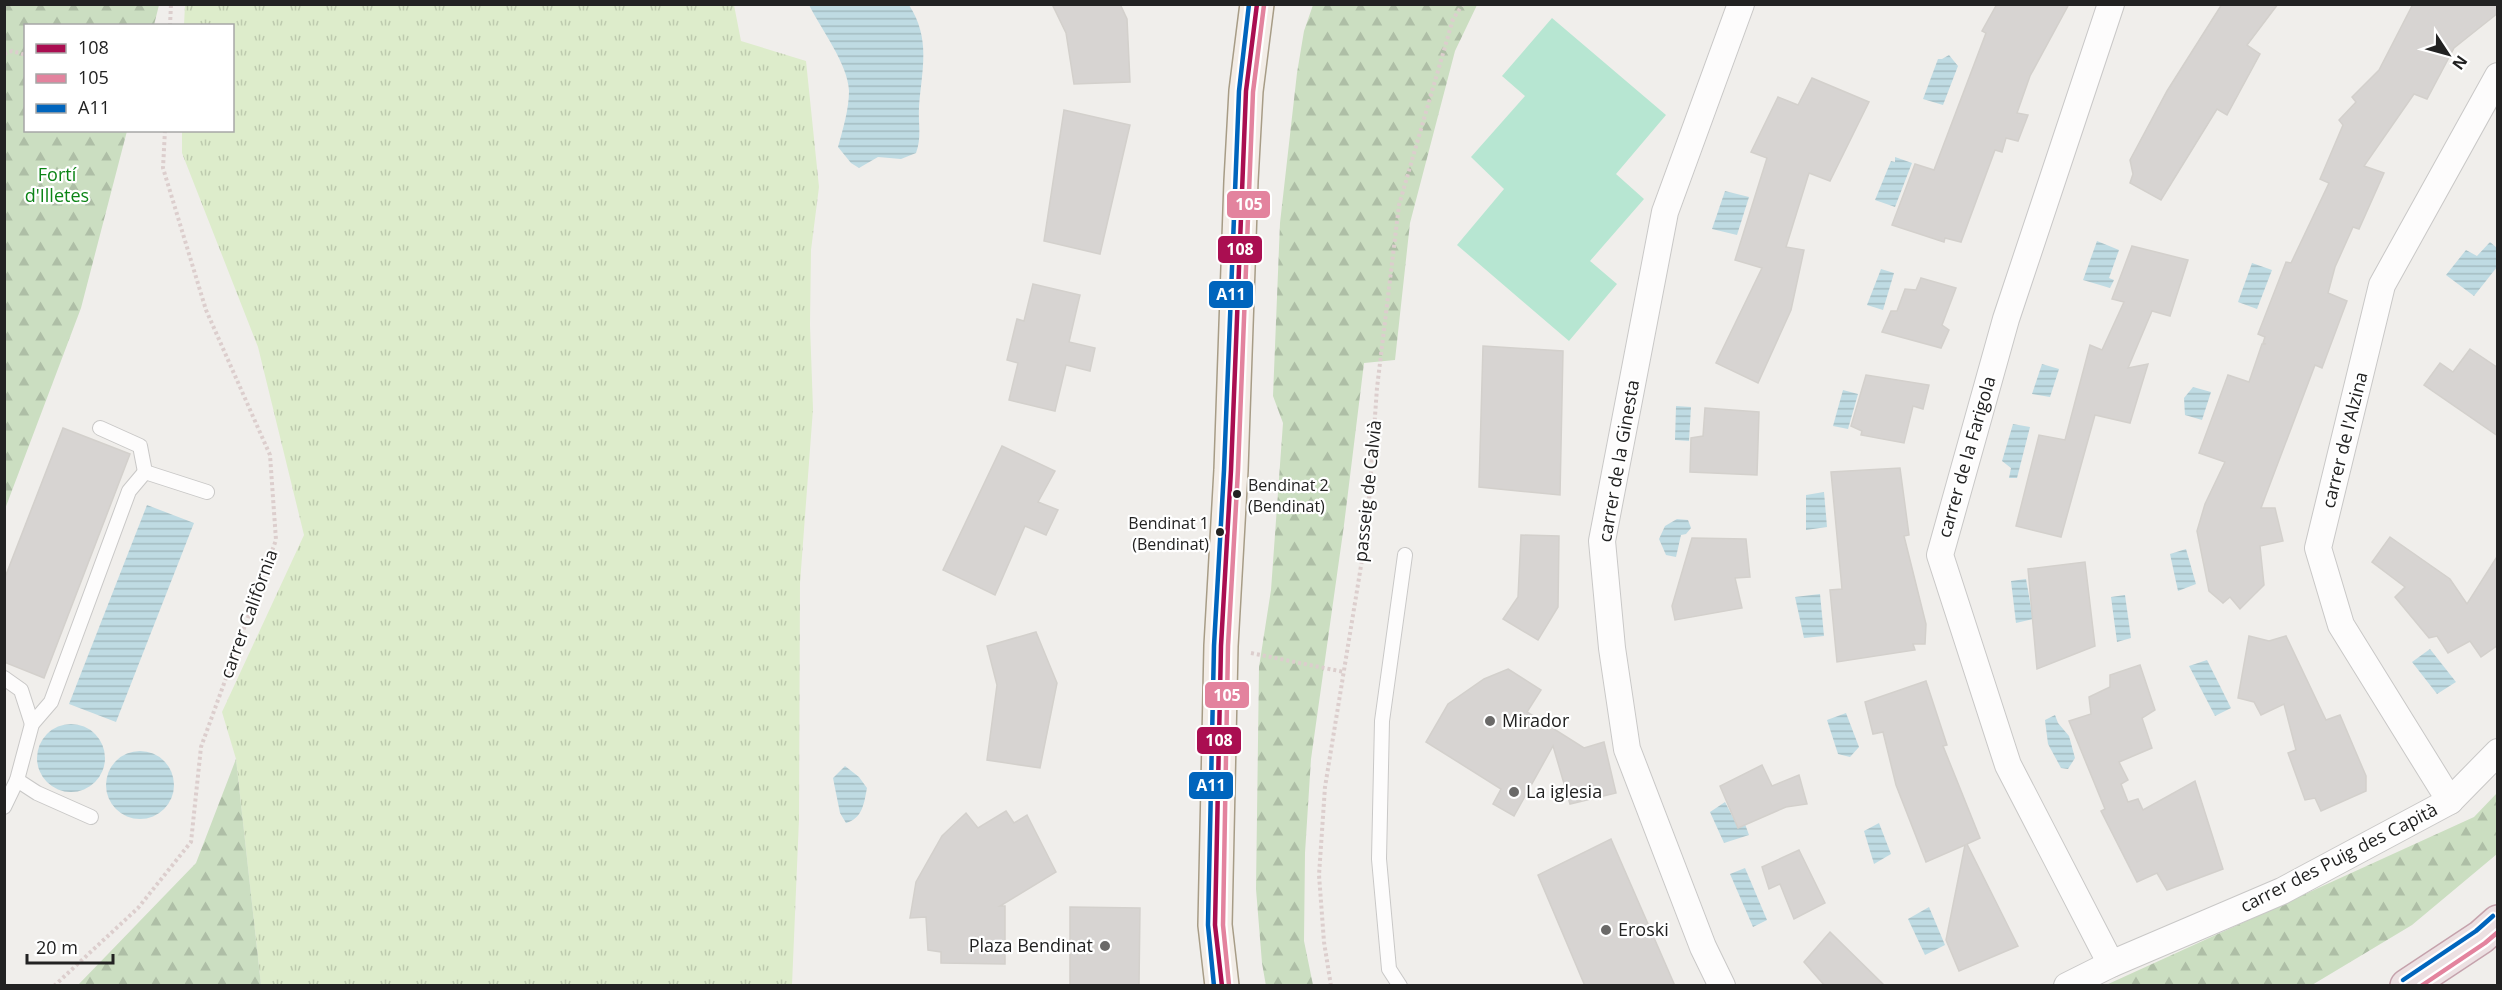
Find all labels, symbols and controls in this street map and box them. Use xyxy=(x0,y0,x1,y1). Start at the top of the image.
legend xyxy=(24,24,234,132)
north arrow xyxy=(2418,24,2478,84)
text: 108 xyxy=(78,35,109,59)
text: N xyxy=(2447,51,2473,75)
text: 105 xyxy=(78,65,109,89)
text: A11 xyxy=(78,95,110,119)
park label: Fortí d'Illetes xyxy=(25,162,89,207)
line badge: 105 xyxy=(1226,190,1271,219)
text: 105 xyxy=(1235,193,1263,215)
line badge: 108 xyxy=(1217,235,1263,264)
text: 108 xyxy=(1226,238,1254,260)
line badge: A11 xyxy=(1208,280,1254,309)
text: A11 xyxy=(1216,283,1246,305)
street label: carrer de l'Alzina xyxy=(2315,369,2373,510)
street label: carrer de la Farigola xyxy=(1932,373,2001,540)
street label: carrer de la Ginesta xyxy=(1592,378,1644,544)
street label: passeig de Calvià xyxy=(1348,419,1386,563)
place label: Bendinat 2 (Bendinat) xyxy=(1248,474,1329,517)
marker: Bendinat 2 (Bendinat) xyxy=(1231,488,1243,500)
place label: Bendinat 1 (Bendinat) xyxy=(1128,512,1209,555)
marker: Bendinat 1 (Bendinat) xyxy=(1214,526,1226,538)
street label: carrer Califòrnia xyxy=(214,546,283,682)
line badge: 105 xyxy=(1204,681,1250,709)
text: 105 xyxy=(1213,684,1241,706)
place label: Mirador xyxy=(1502,708,1570,732)
marker: Mirador xyxy=(1483,714,1497,728)
line badge: 108 xyxy=(1196,726,1242,755)
text: 108 xyxy=(1205,729,1233,751)
line badge: A11 xyxy=(1188,771,1234,800)
text: A11 xyxy=(1196,774,1226,796)
place label: La iglesia xyxy=(1526,779,1602,803)
marker: La iglesia xyxy=(1507,785,1521,799)
street label: carrer des Puig des Capità xyxy=(2236,797,2441,917)
place label: Eroski xyxy=(1618,917,1669,941)
marker: Eroski xyxy=(1599,923,1613,937)
scale bar xyxy=(27,927,112,965)
place label: Plaza Bendinat xyxy=(969,933,1093,957)
text: 20 m xyxy=(36,935,78,959)
marker: Plaza Bendinat xyxy=(1098,939,1112,953)

